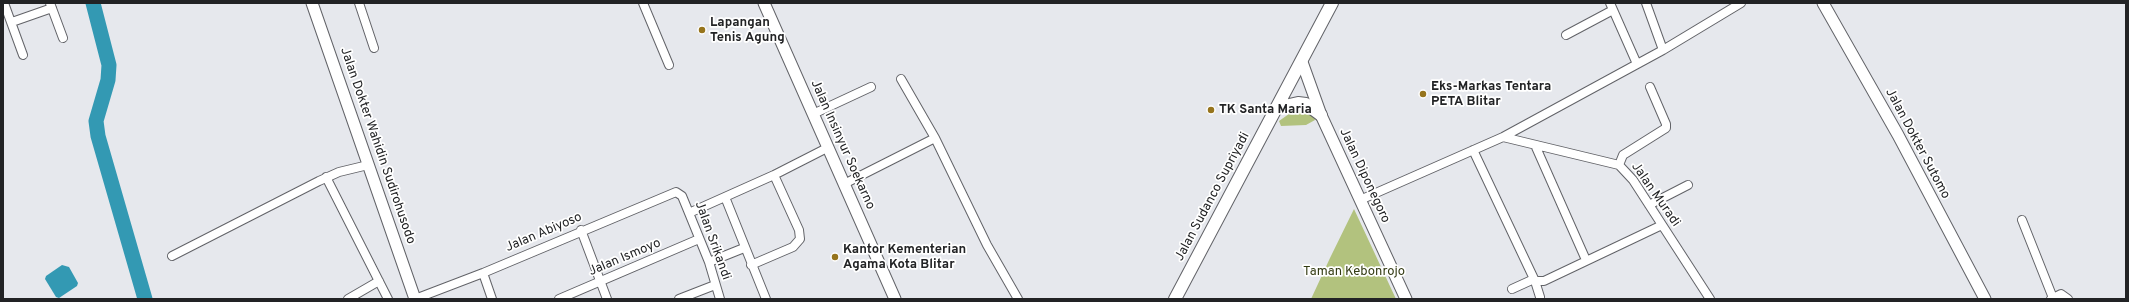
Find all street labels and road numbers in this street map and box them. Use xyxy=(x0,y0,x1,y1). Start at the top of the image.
street label: Jalan Dokter Wahidin Sudirohusodo xyxy=(336,46,418,246)
street label: Jalan Insinyur Soekarno xyxy=(806,78,878,212)
street label: Jalan Dokter Sutomo xyxy=(1881,86,1953,202)
street label: Jalan Diponegoro xyxy=(1335,126,1393,226)
street label: Jalan Sudanco Supriyadi xyxy=(1172,130,1254,264)
street label: Jalan Muradi xyxy=(1627,160,1683,230)
street label: Jalan Srikandi xyxy=(691,200,733,282)
street label: Jalan Abiyoso xyxy=(504,210,584,256)
street label: Jalan Ismoyo xyxy=(587,236,663,280)

